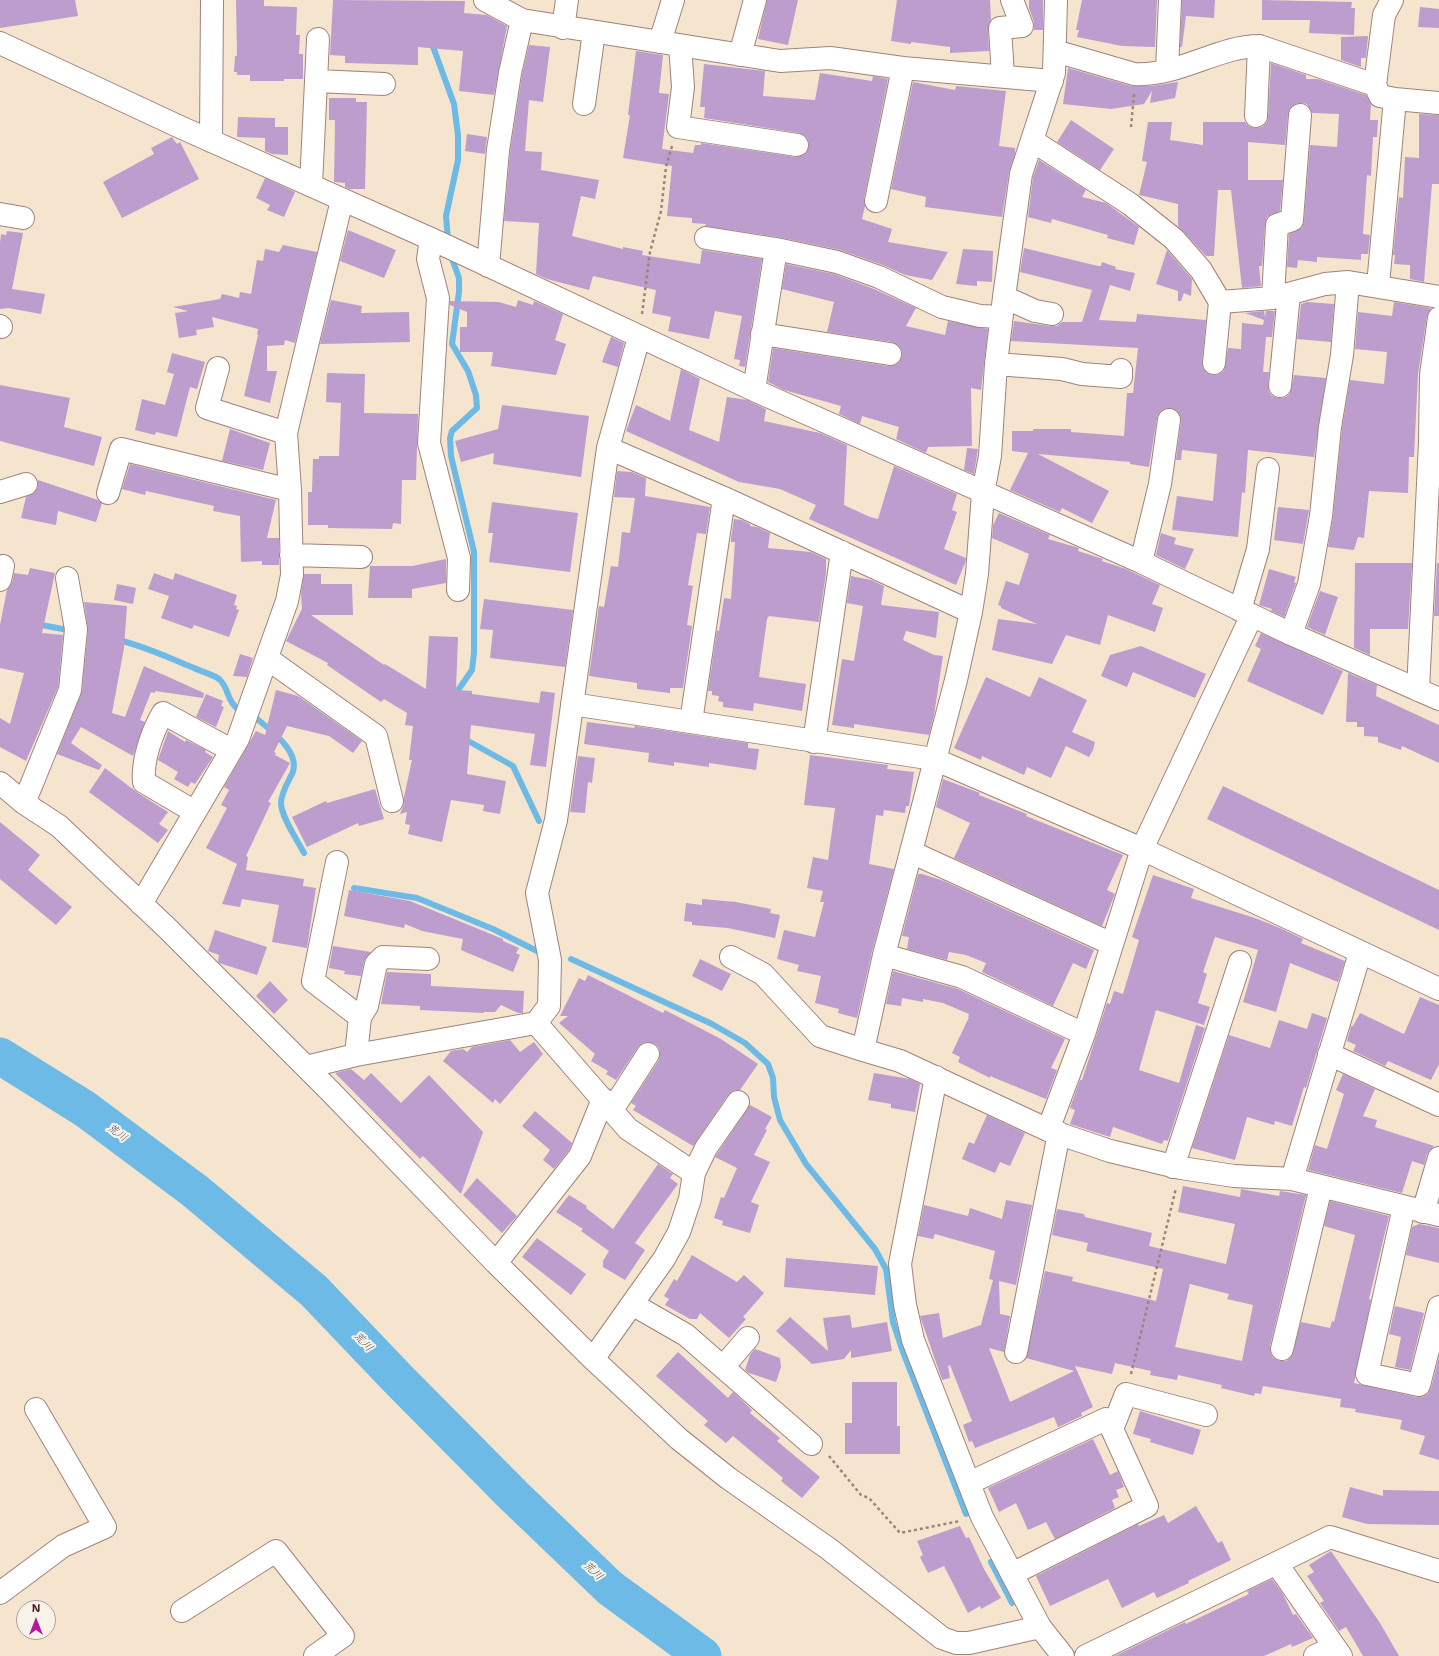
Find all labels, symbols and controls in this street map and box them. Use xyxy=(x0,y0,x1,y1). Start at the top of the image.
water label: 荒川 xyxy=(104,1121,130,1145)
water label: 荒川 xyxy=(351,1330,375,1354)
water label: 荒川 xyxy=(581,1559,605,1583)
north arrow xyxy=(16,1600,56,1640)
text: N xyxy=(32,1601,40,1616)

